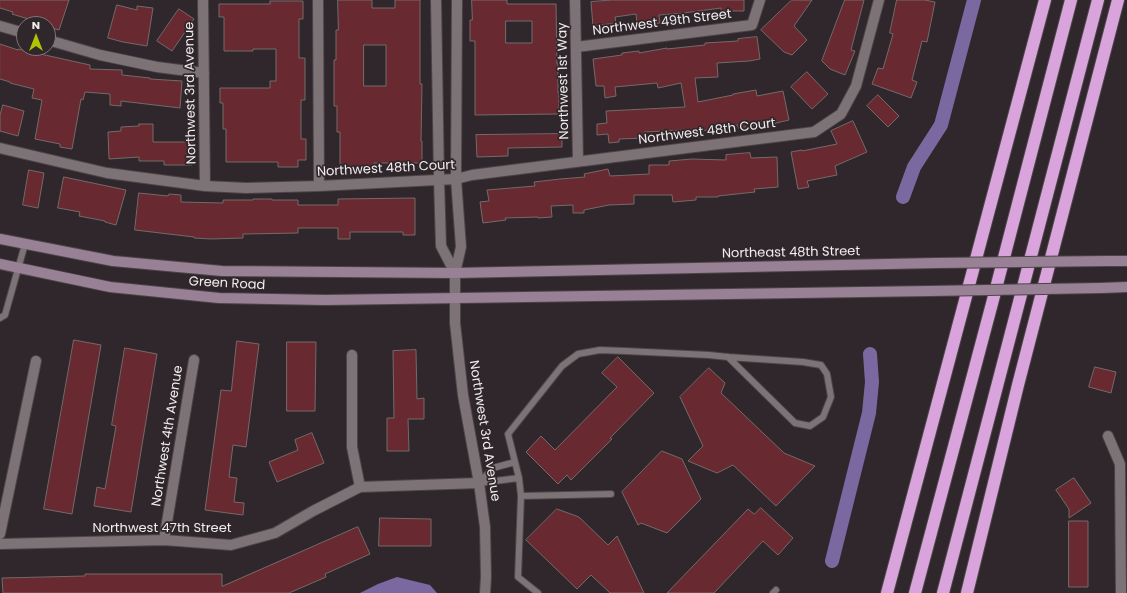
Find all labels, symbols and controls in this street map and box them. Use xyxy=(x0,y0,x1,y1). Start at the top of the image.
street label: Northwest 49th Street xyxy=(592,7,732,39)
north arrow xyxy=(16,16,56,56)
text: N xyxy=(32,17,40,33)
street label: Northwest 3rd Avenue xyxy=(182,22,200,164)
street label: Northwest 1st Way xyxy=(555,22,573,140)
street label: Northwest 48th Court xyxy=(637,116,777,148)
street label: Northwest 48th Court xyxy=(317,158,455,180)
street label: Northeast 48th Street xyxy=(722,244,860,262)
street label: Green Road xyxy=(188,274,266,294)
street label: Northwest 3rd Avenue xyxy=(465,359,503,503)
street label: Northwest 4th Avenue xyxy=(149,364,187,508)
street label: Northwest 47th Street xyxy=(93,521,231,537)

